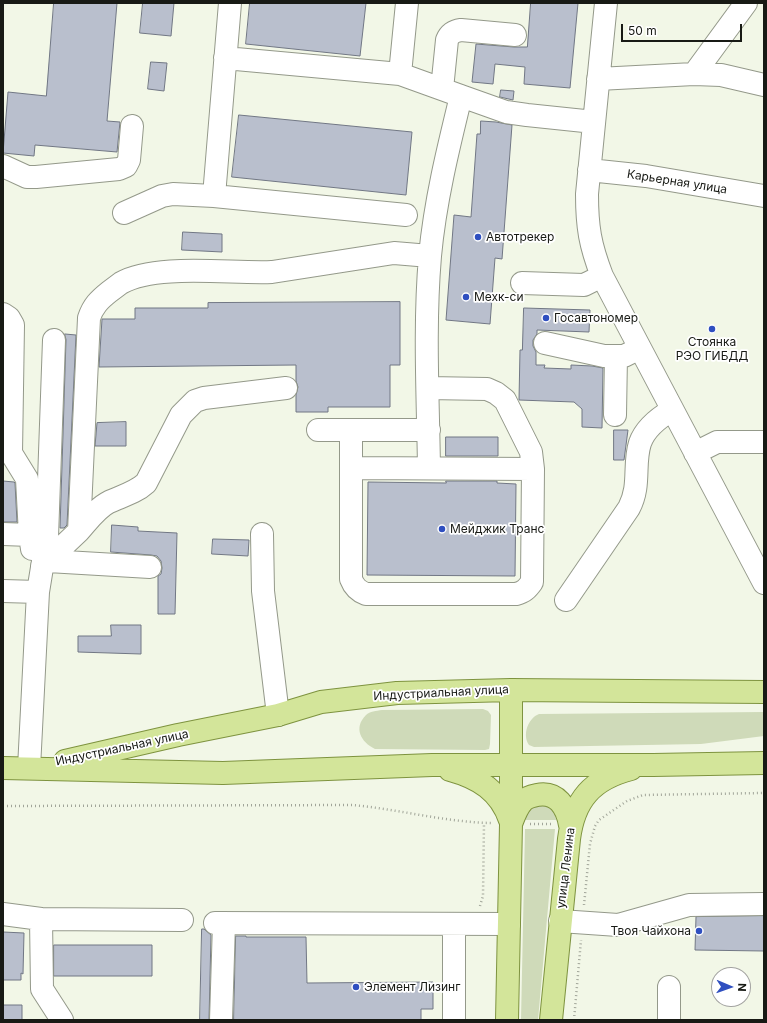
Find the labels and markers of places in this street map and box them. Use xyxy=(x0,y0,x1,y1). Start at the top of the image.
place label: Автотрекер xyxy=(486,230,554,244)
marker: Автотрекер xyxy=(473,232,483,242)
place label: Мехк-си xyxy=(474,290,524,304)
marker: Мехк-си xyxy=(461,292,471,302)
place label: Госавтономер xyxy=(554,311,638,325)
marker: Госавтономер xyxy=(541,313,551,323)
marker: Стоянка РЭО ГИБДД xyxy=(707,324,717,334)
place label: Стоянка РЭО ГИБДД xyxy=(676,335,748,363)
place label: Мейджик Транс xyxy=(450,522,544,536)
marker: Мейджик Транс xyxy=(437,524,447,534)
place label: Твоя Чайхона xyxy=(610,924,691,938)
marker: Твоя Чайхона xyxy=(694,926,704,936)
place label: Элемент Лизинг xyxy=(364,980,460,994)
marker: Элемент Лизинг xyxy=(351,982,361,992)

